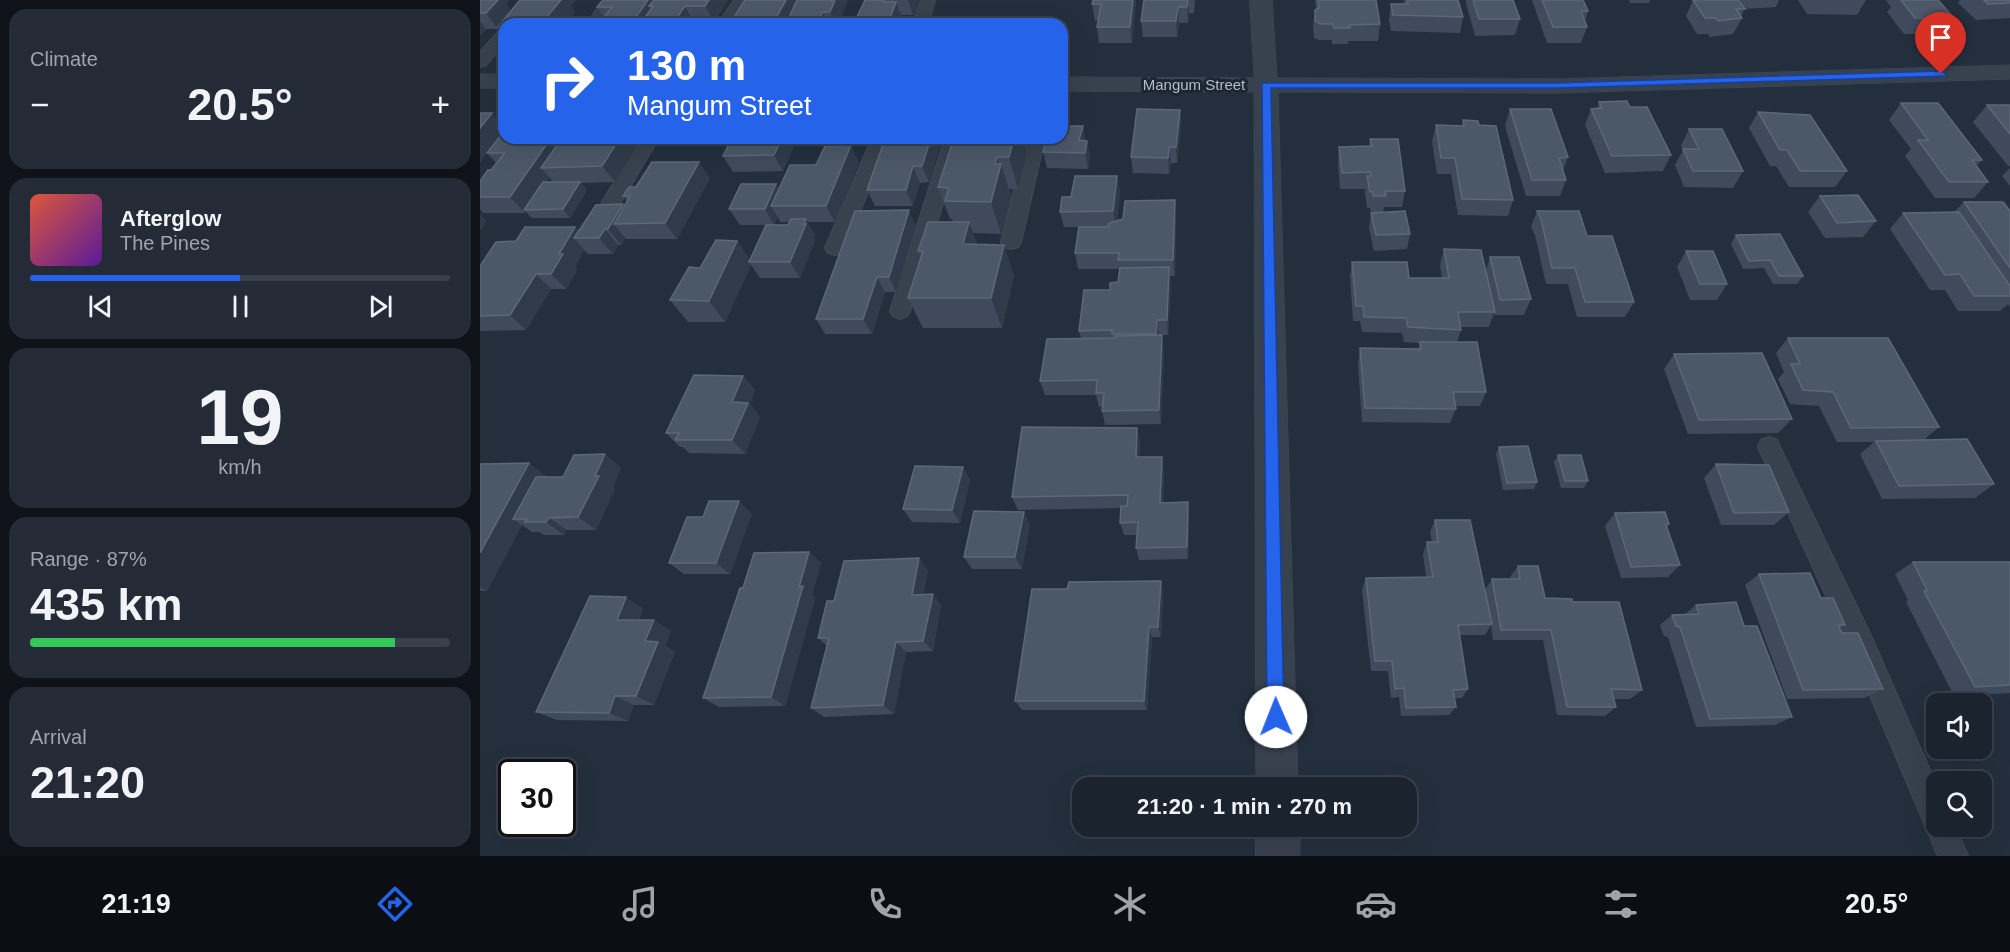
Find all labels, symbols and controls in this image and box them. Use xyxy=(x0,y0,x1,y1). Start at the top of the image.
pin xyxy=(1915,12,1966,74)
icon: arrive xyxy=(1924,21,1957,54)
icon: right xyxy=(528,42,606,120)
text: 130 m xyxy=(627,42,746,89)
text: Climate xyxy=(30,48,98,70)
street label: Mangum Street xyxy=(1143,76,1246,93)
text: 20.5° xyxy=(187,79,293,130)
text: − xyxy=(30,86,49,123)
text: + xyxy=(431,86,450,123)
text: Mangum Street xyxy=(627,91,812,121)
text: Afterglow xyxy=(120,206,221,231)
text: The Pines xyxy=(120,232,210,254)
icon: previous xyxy=(84,290,117,323)
icon: pause xyxy=(224,290,257,323)
icon: next xyxy=(364,290,397,323)
text: 19 xyxy=(197,373,283,461)
text: km/h xyxy=(218,456,262,478)
text: Range · 87% xyxy=(30,548,147,570)
text: 435 km xyxy=(30,579,183,630)
position arrow xyxy=(1244,685,1308,749)
map controls xyxy=(1926,693,1992,837)
button: sound xyxy=(1926,693,1992,759)
text: Arrival xyxy=(30,726,87,748)
text: 21:20 xyxy=(30,757,145,808)
speed limit sign: 30 xyxy=(498,759,576,837)
button: search xyxy=(1926,771,1992,837)
text: 21:20 · 1 min · 270 m xyxy=(1137,794,1352,819)
icon: directions xyxy=(374,883,416,925)
icon: music xyxy=(619,883,661,925)
icon: phone xyxy=(864,883,906,925)
icon: climate xyxy=(1109,883,1151,925)
icon: car xyxy=(1355,883,1397,925)
icon: filters xyxy=(1600,883,1642,925)
text: 21:19 xyxy=(102,889,171,919)
text: 20.5° xyxy=(1845,889,1908,919)

